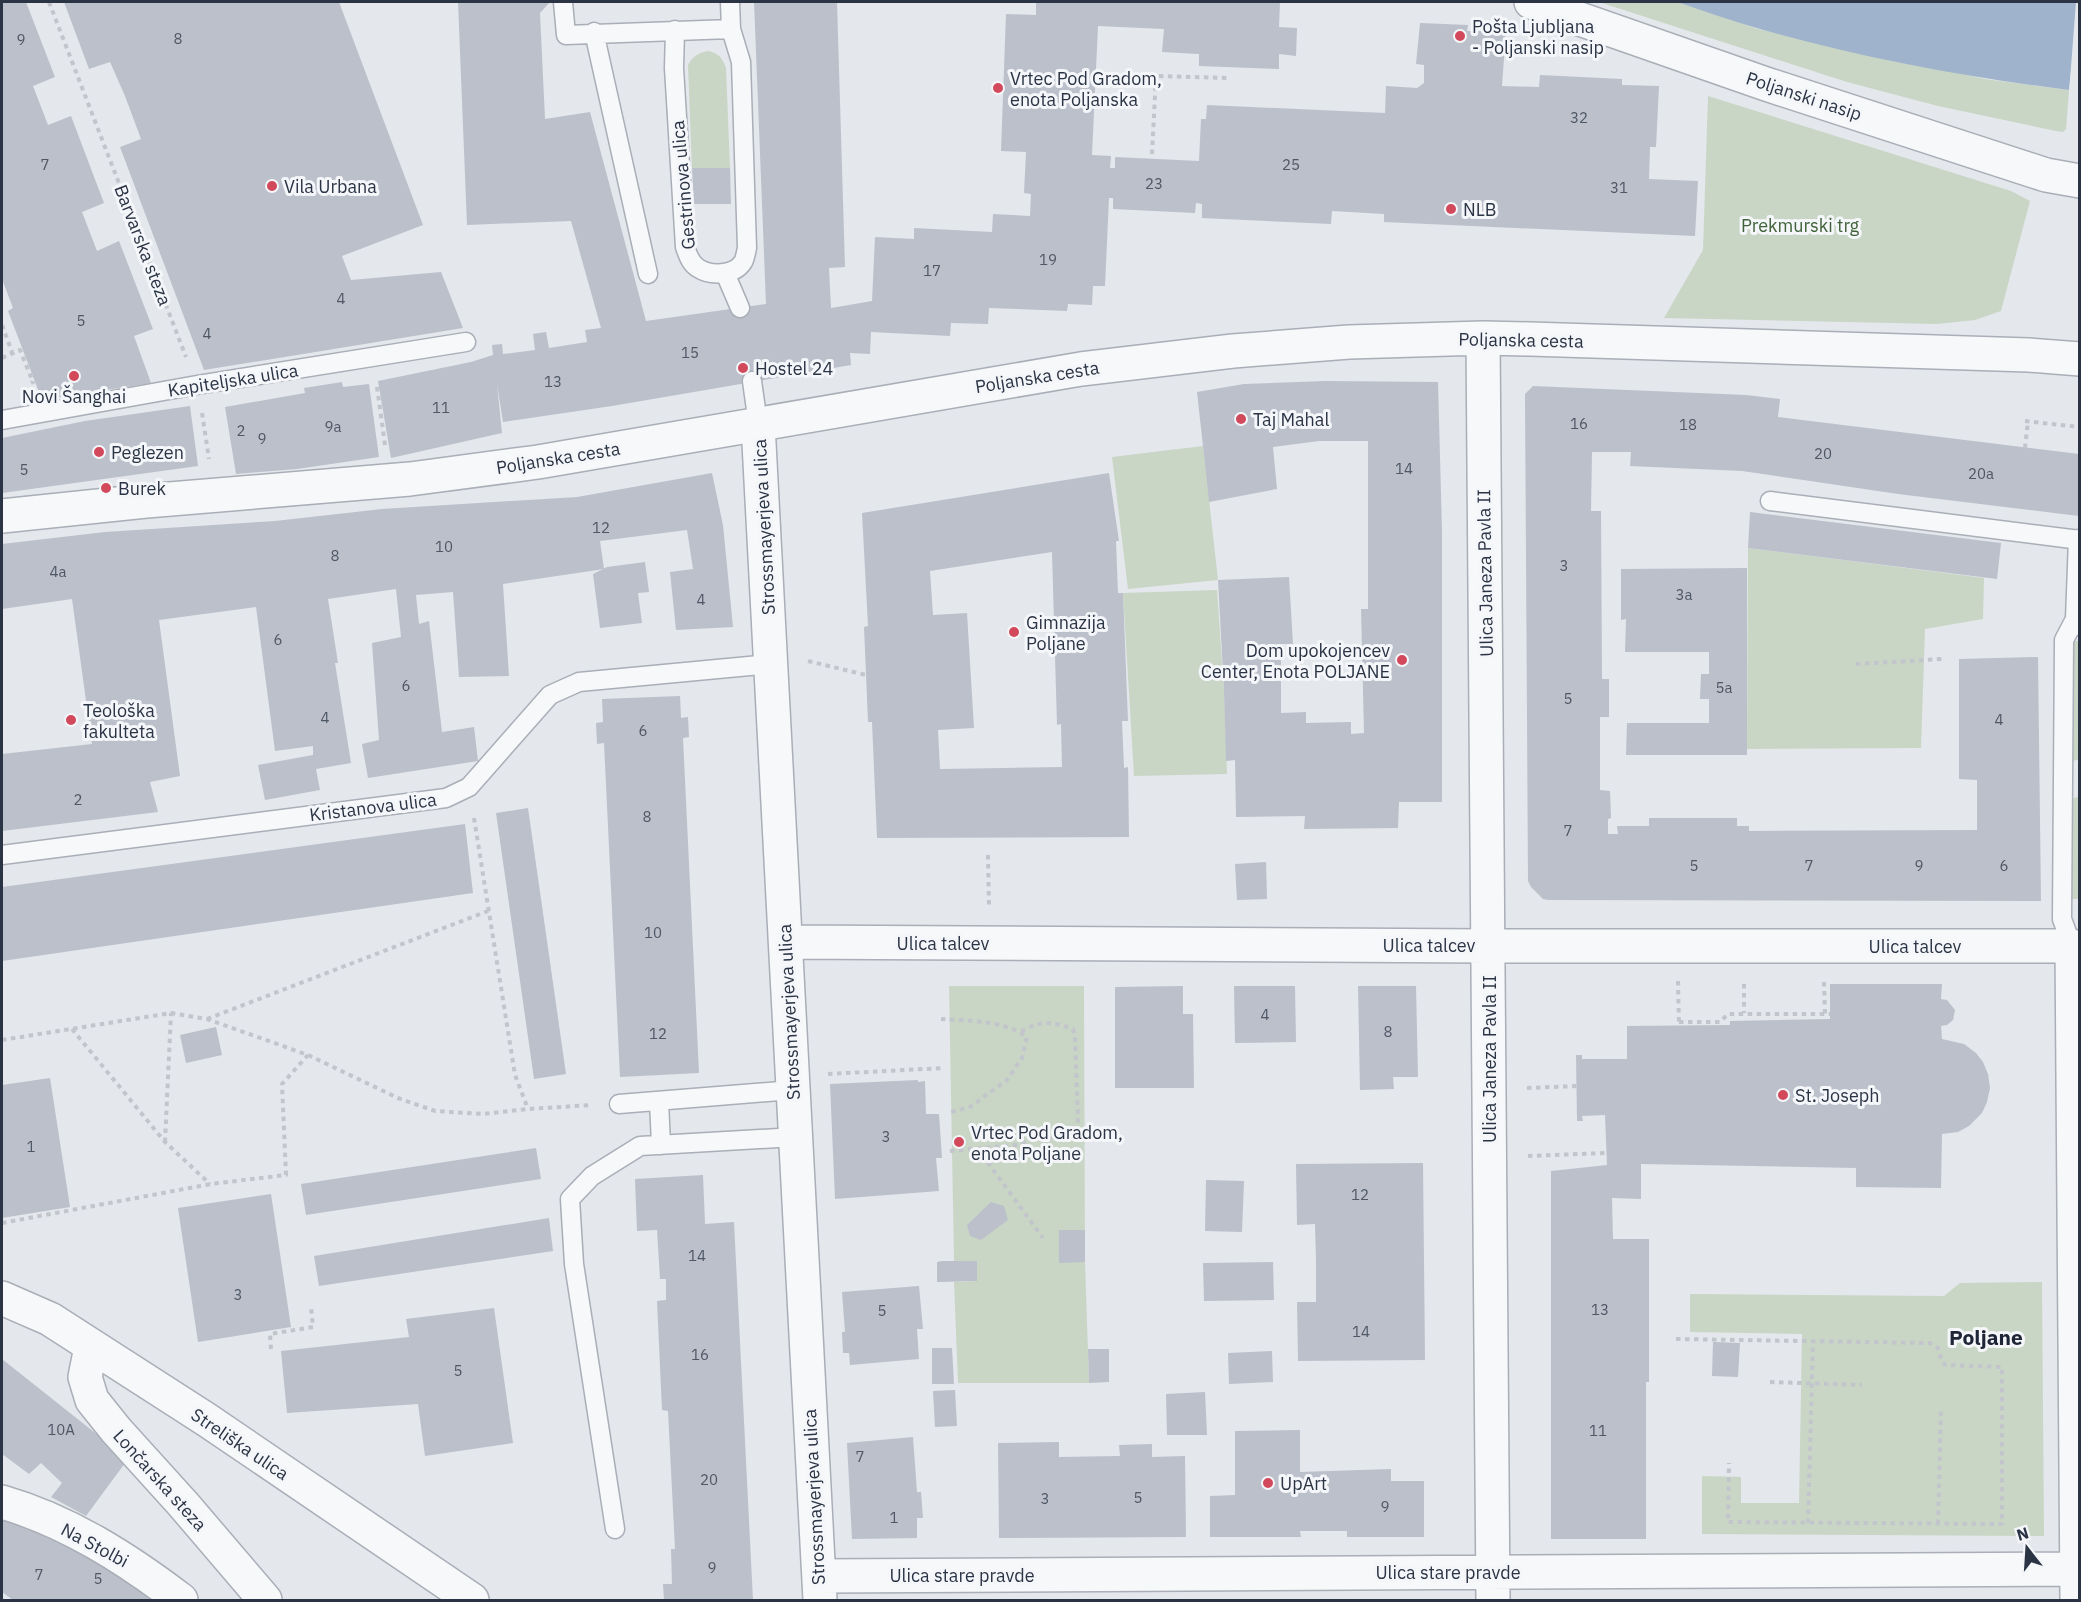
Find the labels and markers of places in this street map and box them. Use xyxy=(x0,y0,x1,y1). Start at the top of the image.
place label: Pošta Ljubljana - Poljanski nasip xyxy=(1472,15,1604,59)
marker: Pošta Ljubljana - Poljanski nasip xyxy=(1453,29,1467,43)
place label: Vrtec Pod Gradom, enota Poljanska xyxy=(1010,67,1162,111)
marker: Vrtec Pod Gradom, enota Poljanska xyxy=(991,81,1005,95)
place label: Vila Urbana xyxy=(284,175,377,198)
marker: Vila Urbana xyxy=(265,179,279,193)
place label: NLB xyxy=(1463,198,1497,221)
marker: NLB xyxy=(1444,202,1458,216)
place label: Hostel 24 xyxy=(755,357,834,380)
marker: Hostel 24 xyxy=(736,361,750,375)
marker: Novi Šanghai xyxy=(67,369,81,383)
place label: Novi Šanghai xyxy=(22,384,126,408)
place label: Taj Mahal xyxy=(1253,408,1329,431)
marker: Taj Mahal xyxy=(1234,412,1248,426)
place label: Peglezen xyxy=(111,441,184,464)
marker: Peglezen xyxy=(92,445,106,459)
place label: Burek xyxy=(118,477,166,500)
marker: Burek xyxy=(99,481,113,495)
place label: Gimnazija Poljane xyxy=(1026,611,1106,655)
marker: Gimnazija Poljane xyxy=(1007,625,1021,639)
place label: Dom upokojencev Center, Enota POLJANE xyxy=(1201,639,1390,683)
marker: Dom upokojencev Center, Enota POLJANE xyxy=(1395,653,1409,667)
place label: Teološka fakulteta xyxy=(83,699,155,743)
marker: Teološka fakulteta xyxy=(64,713,78,727)
place label: St. Joseph xyxy=(1795,1084,1880,1107)
marker: St. Joseph xyxy=(1776,1088,1790,1102)
place label: Vrtec Pod Gradom, enota Poljane xyxy=(971,1121,1123,1165)
marker: Vrtec Pod Gradom, enota Poljane xyxy=(952,1135,966,1149)
place label: UpArt xyxy=(1280,1472,1327,1495)
marker: UpArt xyxy=(1261,1476,1275,1490)

